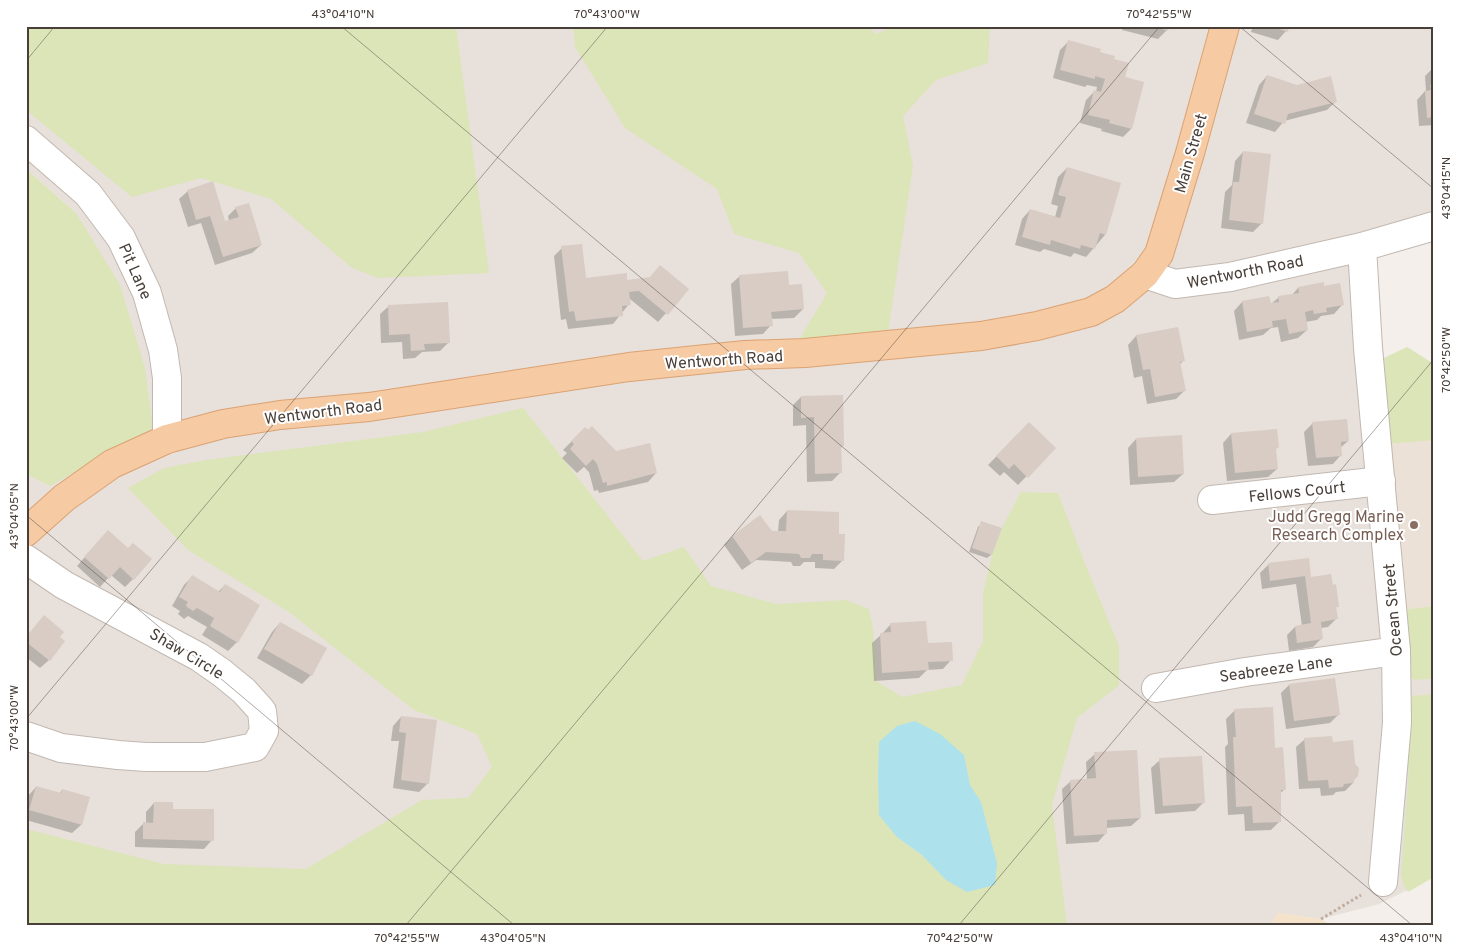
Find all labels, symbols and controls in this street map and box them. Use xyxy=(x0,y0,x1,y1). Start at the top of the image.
text: 43°04'10"N xyxy=(312,7,374,23)
text: 70°43'00"W xyxy=(574,7,640,23)
text: 70°42'55"W xyxy=(1126,7,1192,23)
street label: Main Street xyxy=(1171,112,1213,196)
text: 43°04'15"N xyxy=(1439,157,1455,219)
street label: Pit Lane xyxy=(113,241,155,303)
street label: Wentworth Road xyxy=(1185,252,1305,294)
text: 70°42'50"W xyxy=(1439,327,1455,393)
street label: Wentworth Road xyxy=(664,347,784,375)
street label: Wentworth Road xyxy=(263,396,383,430)
street label: Fellows Court xyxy=(1248,478,1347,508)
text: 43°04'05"N xyxy=(7,483,23,549)
place label: Judd Gregg Marine Research Complex xyxy=(1268,508,1404,546)
marker: Judd Gregg Marine Research Complex xyxy=(1408,519,1420,531)
street label: Ocean Street xyxy=(1380,562,1408,657)
street label: Shaw Circle xyxy=(145,625,227,685)
street label: Seabreeze Lane xyxy=(1218,652,1334,688)
text: 70°43'00"W xyxy=(7,685,23,751)
text: 70°42'55"W xyxy=(374,931,440,947)
text: 43°04'05"N xyxy=(480,931,546,947)
text: 70°42'50"W xyxy=(927,931,993,947)
text: 43°04'10"N xyxy=(1380,931,1442,947)

